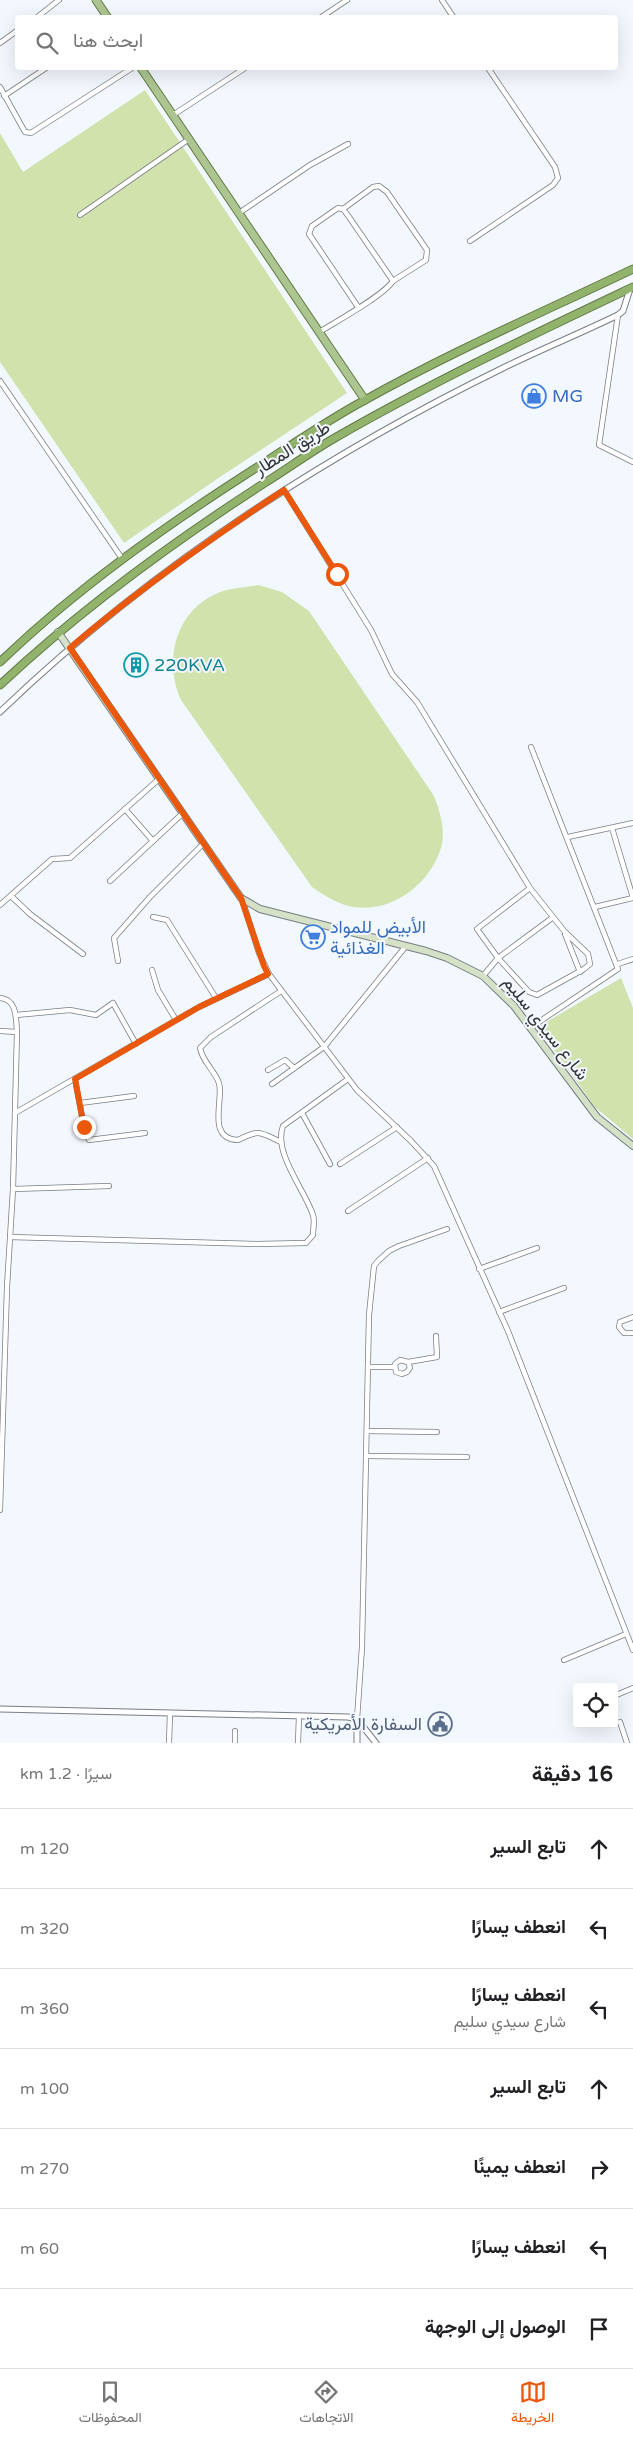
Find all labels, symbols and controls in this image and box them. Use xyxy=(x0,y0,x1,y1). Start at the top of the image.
search box xyxy=(15,15,618,70)
icon: search xyxy=(33,29,61,57)
text: ابحث هنا xyxy=(73,30,143,52)
shop icon: MG xyxy=(521,383,547,409)
place label: MG xyxy=(552,385,583,407)
street label: طريق المطار xyxy=(249,416,334,481)
route start xyxy=(326,563,349,586)
building icon: 220KVA xyxy=(123,652,149,678)
place label: 220KVA xyxy=(154,654,225,676)
place label: الأبيض للمواد الغذائية xyxy=(330,916,426,959)
supermarket icon: الأبيض للمواد الغذائية xyxy=(300,924,326,950)
street label: شارع سيدي سليم xyxy=(495,971,594,1087)
route end xyxy=(73,1116,96,1139)
map controls xyxy=(573,1683,618,1728)
button: locate xyxy=(573,1683,618,1728)
public building icon: السفارة الأمريكية xyxy=(427,1711,453,1737)
place label: السفارة الأمريكية xyxy=(304,1713,422,1735)
text: 16 دقيقة xyxy=(532,1762,613,1787)
text: سيرًا · 1.2 km xyxy=(20,1764,112,1784)
icon: ahead xyxy=(585,1835,613,1863)
text: تابع السير xyxy=(490,1836,566,1858)
text: 120 m xyxy=(20,1839,69,1859)
icon: left xyxy=(585,1915,613,1943)
text: انعطف يسارًا xyxy=(471,1916,566,1938)
text: 320 m xyxy=(20,1919,69,1939)
text: انعطف يسارًا xyxy=(471,1984,566,2006)
icon: left xyxy=(585,1995,613,2023)
text: 360 m xyxy=(20,1999,69,2019)
text: شارع سيدي سليم xyxy=(454,2012,566,2032)
icon: ahead xyxy=(585,2075,613,2103)
text: تابع السير xyxy=(490,2076,566,2098)
text: 100 m xyxy=(20,2079,69,2099)
icon: right xyxy=(585,2155,613,2183)
text: انعطف يمينًا xyxy=(473,2156,566,2178)
text: 270 m xyxy=(20,2159,69,2179)
icon: left xyxy=(585,2235,613,2263)
text: انعطف يسارًا xyxy=(471,2236,566,2258)
text: 60 m xyxy=(20,2239,59,2259)
icon: arrive xyxy=(585,2315,613,2343)
text: الوصول إلى الوجهة xyxy=(425,2316,566,2338)
tab: المحفوظات xyxy=(79,2378,142,2430)
tab: الاتجاهات xyxy=(299,2378,354,2430)
tab: الخريطة xyxy=(511,2378,554,2430)

